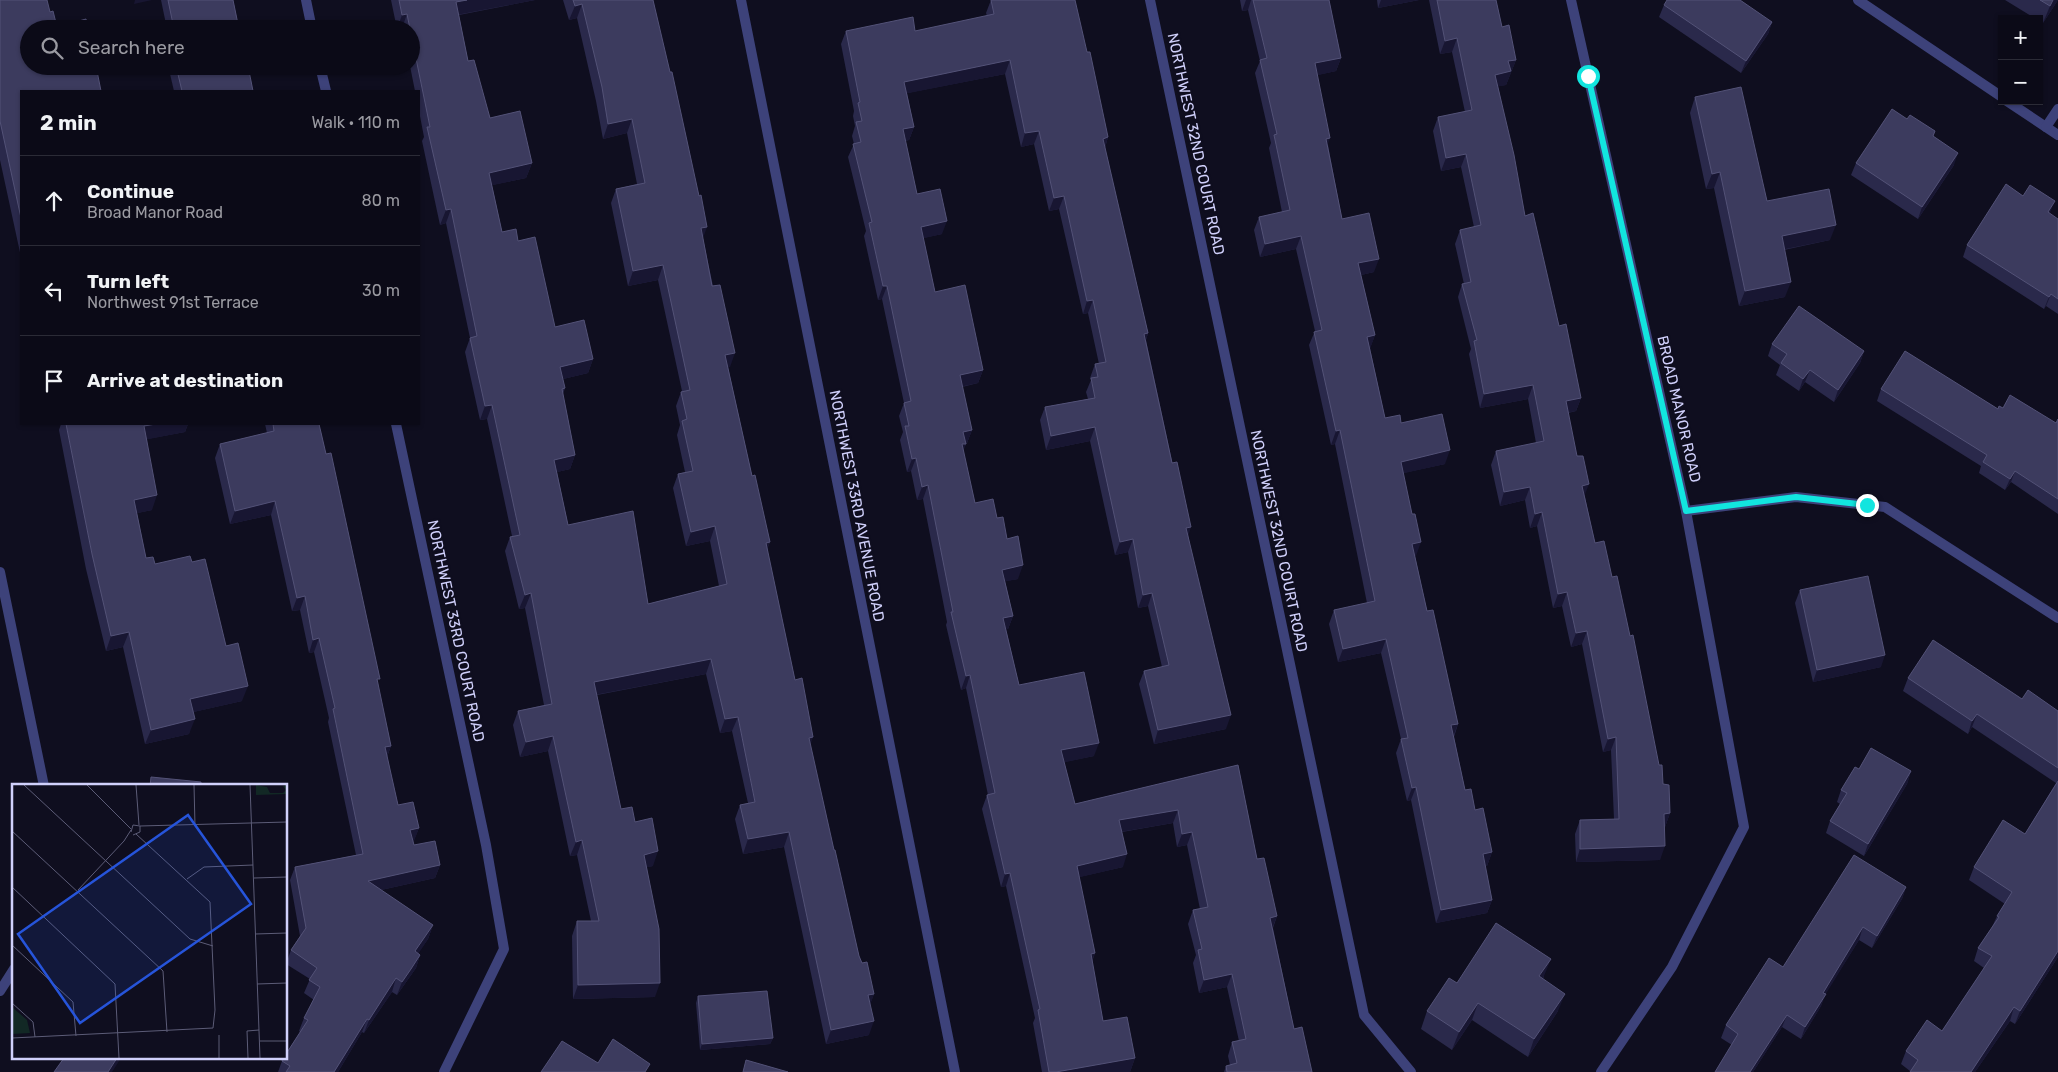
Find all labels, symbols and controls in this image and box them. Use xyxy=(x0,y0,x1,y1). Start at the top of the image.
map controls xyxy=(1998,15,2043,105)
button: + xyxy=(1998,15,2043,60)
search box xyxy=(20,20,420,75)
street label: NORTHWEST 32ND COURT ROAD xyxy=(1164,31,1228,257)
icon: search xyxy=(38,34,66,62)
text: Search here xyxy=(78,36,185,59)
button: − xyxy=(1998,60,2043,105)
route start xyxy=(1577,65,1600,88)
text: 2 min xyxy=(40,110,97,135)
text: Walk · 110 m xyxy=(312,113,400,132)
text: Continue xyxy=(87,180,174,203)
icon: ahead xyxy=(40,187,68,215)
text: 80 m xyxy=(362,191,400,210)
text: Broad Manor Road xyxy=(87,203,223,222)
text: Turn left xyxy=(87,270,169,293)
icon: left xyxy=(40,277,68,305)
text: 30 m xyxy=(362,281,400,300)
text: Northwest 91st Terrace xyxy=(87,293,259,312)
street label: BROAD MANOR ROAD xyxy=(1653,334,1705,484)
icon: arrive xyxy=(40,367,68,395)
text: Arrive at destination xyxy=(87,369,283,392)
street label: NORTHWEST 33RD AVENUE ROAD xyxy=(826,389,888,623)
street label: NORTHWEST 32ND COURT ROAD xyxy=(1247,428,1311,654)
route end xyxy=(1856,494,1879,517)
street label: NORTHWEST 33RD COURT ROAD xyxy=(424,518,488,744)
inset map xyxy=(12,784,288,1060)

